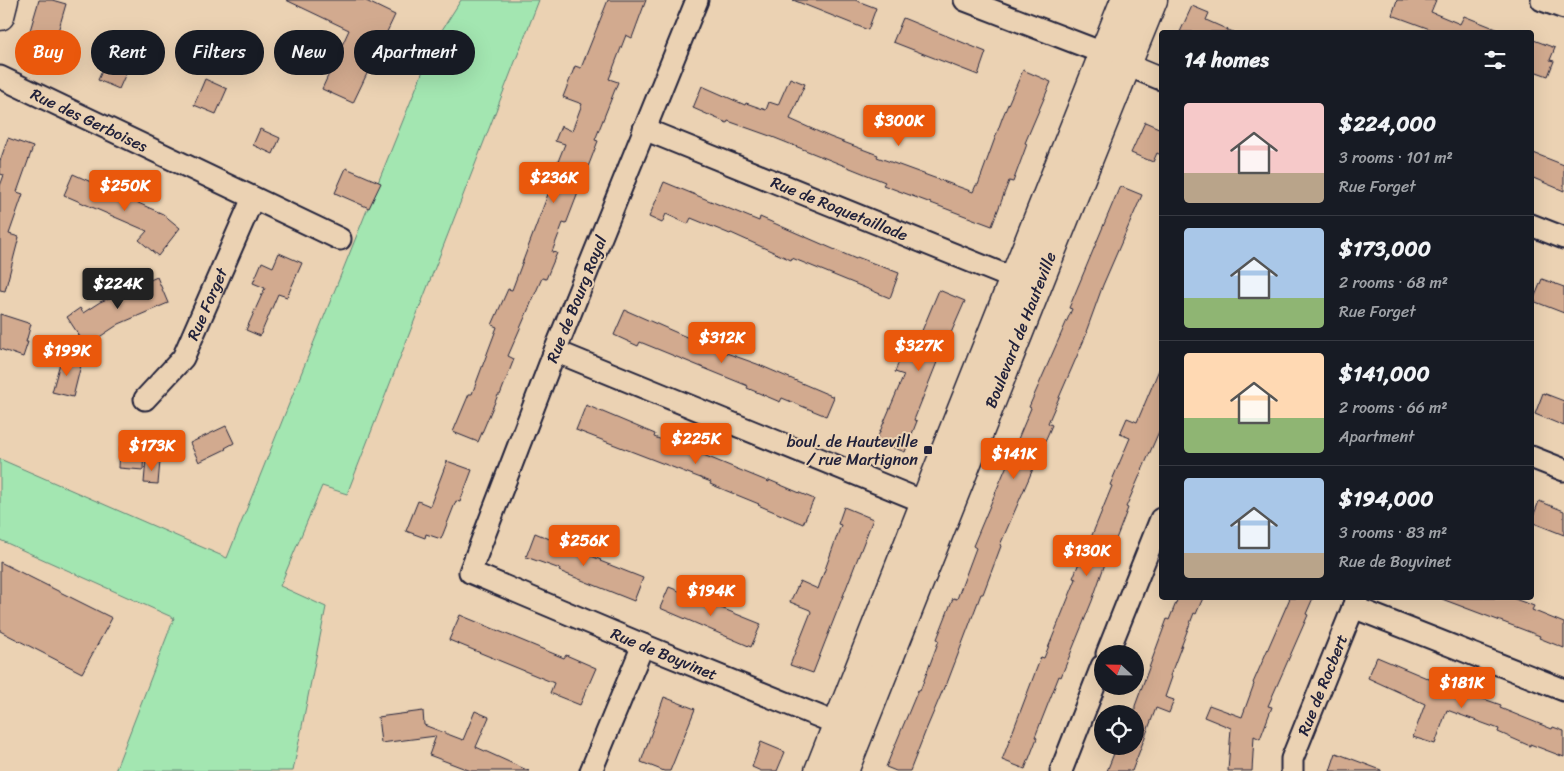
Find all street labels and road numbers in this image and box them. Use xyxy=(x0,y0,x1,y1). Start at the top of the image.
street label: Rue des Gerboises xyxy=(26,80,153,161)
street label: Rue de Roquetaillade xyxy=(766,168,912,249)
street label: Rue de Bourg Royal xyxy=(538,231,615,367)
street label: Boulevard de Hauteville xyxy=(976,247,1065,413)
street label: Rue Forget xyxy=(178,263,236,345)
street label: Rue de Boyvinet xyxy=(606,619,722,689)
street label: Rue de Rocbert xyxy=(1289,630,1356,740)

